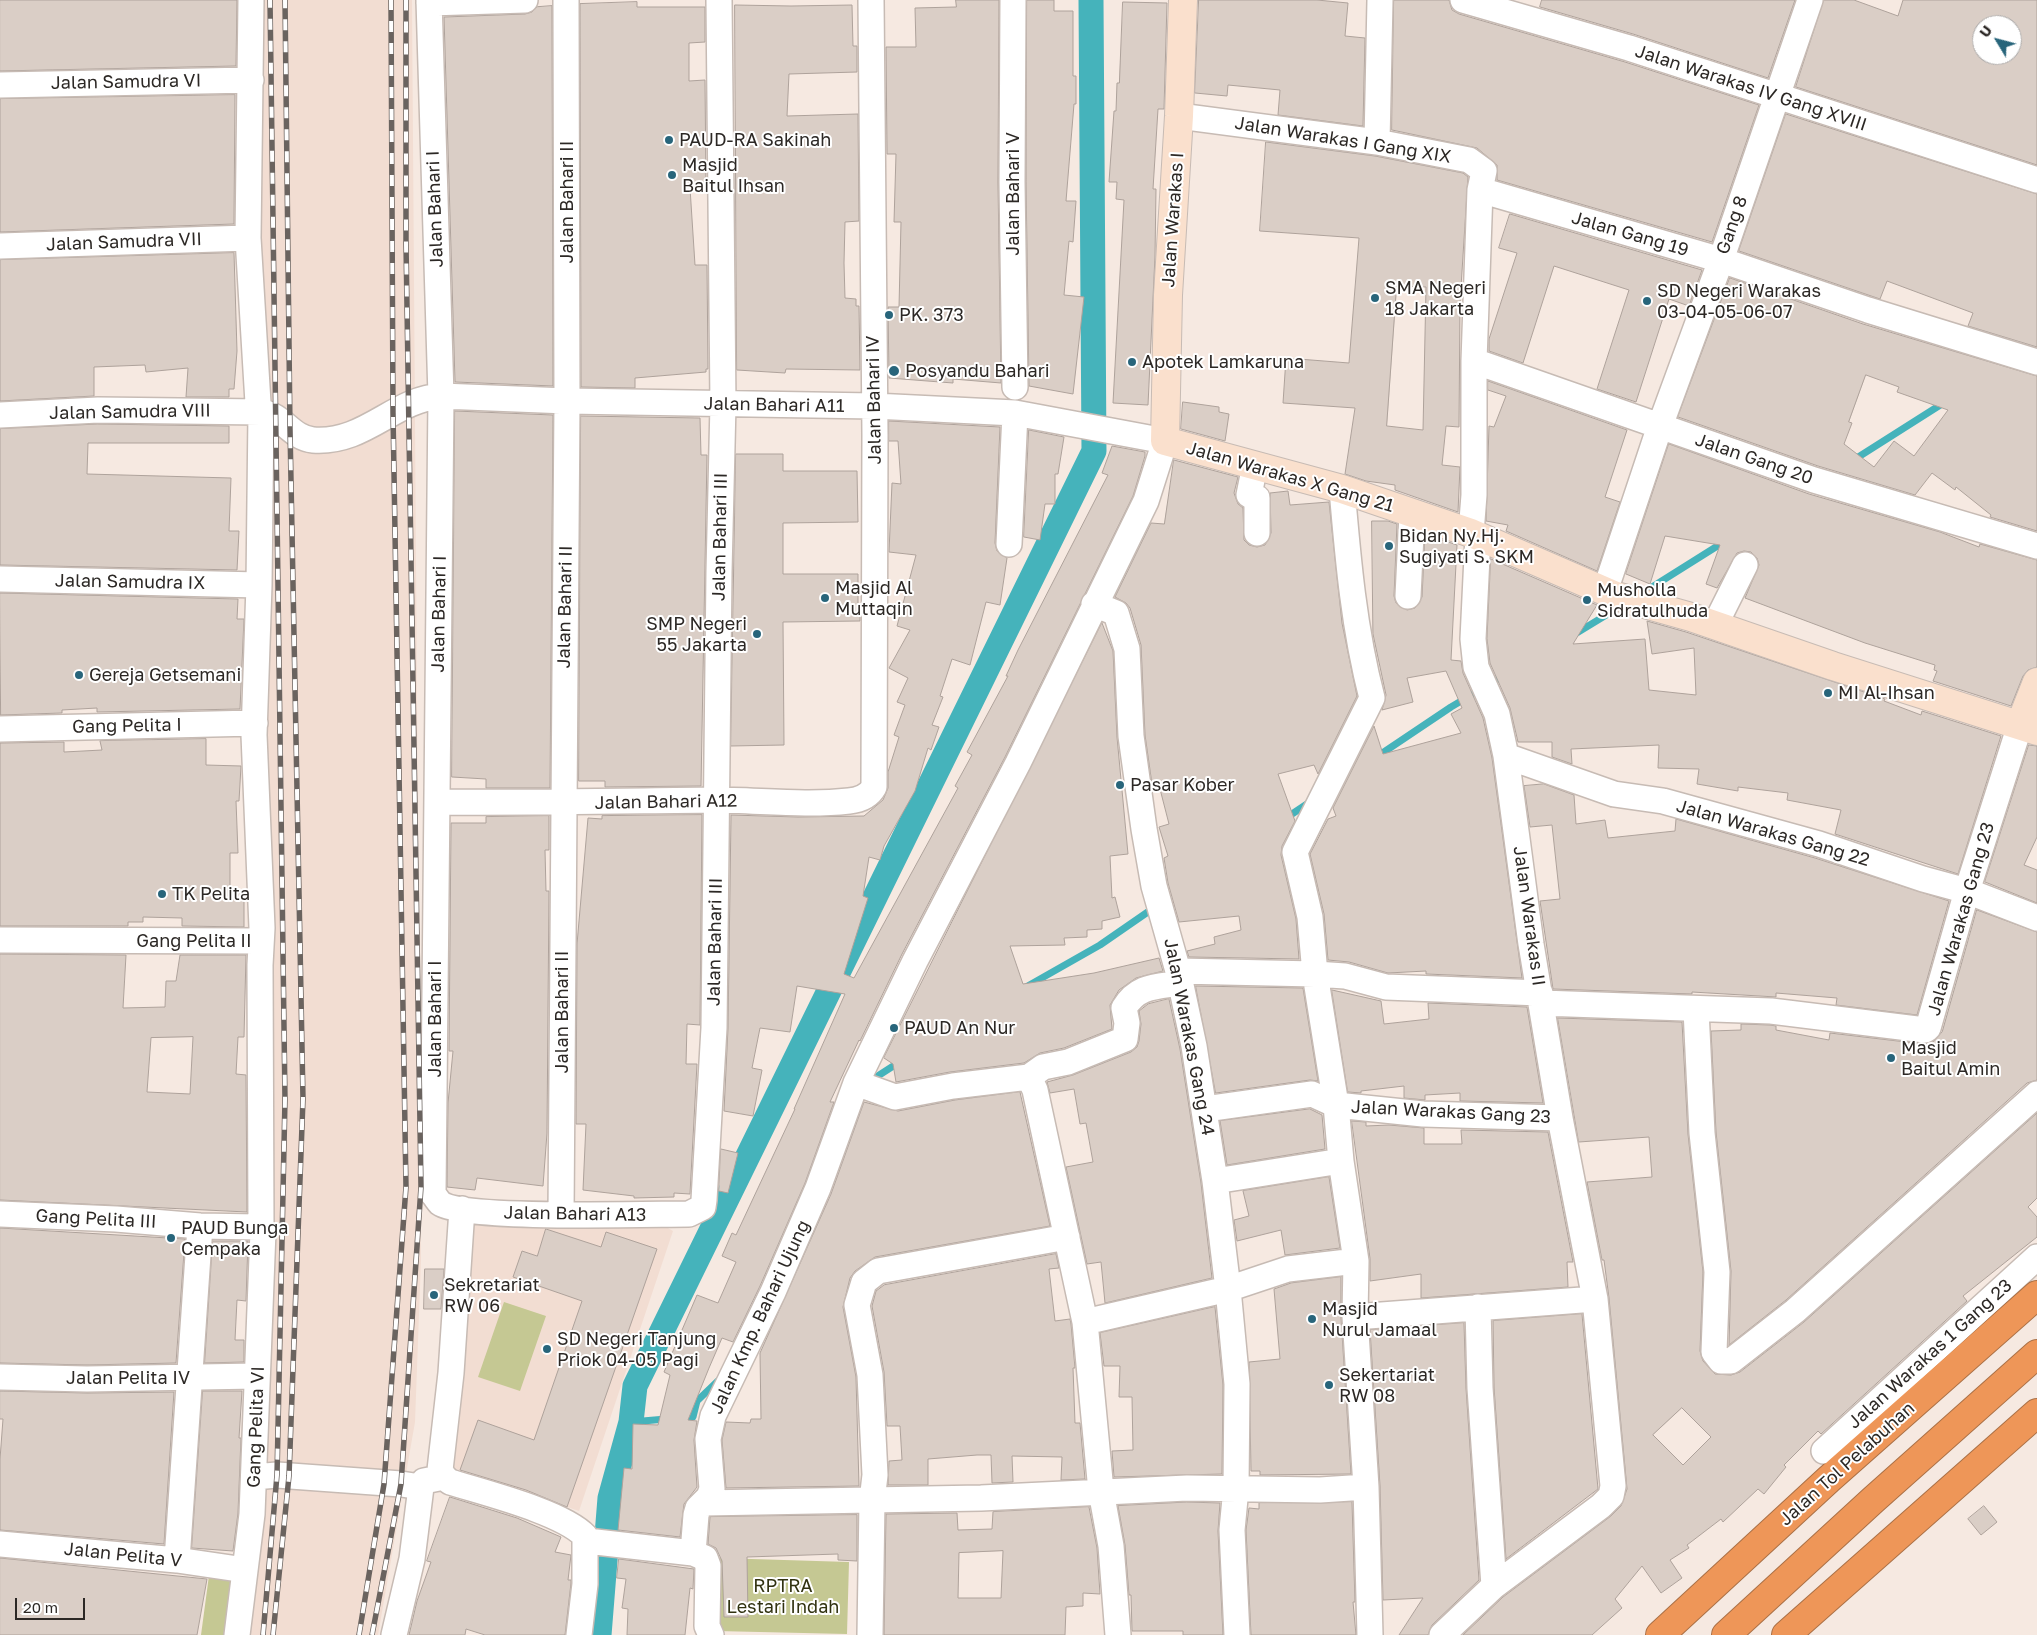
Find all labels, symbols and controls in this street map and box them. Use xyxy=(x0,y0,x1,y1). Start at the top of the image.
north arrow xyxy=(1972,15,2022,65)
text: U xyxy=(1976,22,1995,40)
street label: Jalan Warakas IV Gang XVIII xyxy=(1632,40,1870,136)
street label: Jalan Samudra VI xyxy=(51,70,201,94)
street label: Jalan Warakas I Gang XIX xyxy=(1233,112,1453,168)
place label: PAUD-RA Sakinah xyxy=(679,129,831,151)
street label: Jalan Bahari V xyxy=(1002,132,1024,256)
marker: PAUD-RA Sakinah xyxy=(663,134,675,146)
street label: Jalan Bahari II xyxy=(556,141,578,263)
street label: Jalan Bahari I xyxy=(422,150,448,268)
street label: Jalan Warakas I xyxy=(1158,152,1188,288)
place label: Masjid Baitul Ihsan xyxy=(682,154,785,196)
marker: Masjid Baitul Ihsan xyxy=(666,169,678,181)
street label: Gang 8 xyxy=(1712,193,1752,257)
street label: Jalan Gang 19 xyxy=(1569,207,1691,261)
street label: Jalan Samudra VII xyxy=(46,228,202,256)
place label: SMA Negeri 18 Jakarta xyxy=(1385,277,1486,320)
place label: SD Negeri Warakas 03-04-05-06-07 xyxy=(1657,280,1821,322)
marker: SMA Negeri 18 Jakarta xyxy=(1369,292,1381,304)
marker: SD Negeri Warakas 03-04-05-06-07 xyxy=(1641,295,1653,307)
place label: PK. 373 xyxy=(899,304,964,326)
marker: PK. 373 xyxy=(883,309,895,321)
street label: Jalan Bahari IV xyxy=(862,335,886,465)
place label: Apotek Lamkaruna xyxy=(1142,351,1304,373)
marker: Apotek Lamkaruna xyxy=(1126,356,1138,368)
place label: Posyandu Bahari xyxy=(905,360,1050,382)
marker: Posyandu Bahari xyxy=(887,364,901,378)
street label: Jalan Bahari A11 xyxy=(703,393,845,417)
street label: Jalan Samudra VIII xyxy=(49,400,211,424)
street label: Jalan Gang 20 xyxy=(1692,429,1816,489)
street label: Jalan Warakas X Gang 21 xyxy=(1184,437,1396,517)
street label: Jalan Bahari III xyxy=(708,473,732,601)
place label: Bidan Ny.Hj. Sugiyati S. SKM xyxy=(1399,525,1534,568)
marker: Bidan Ny.Hj. Sugiyati S. SKM xyxy=(1383,540,1395,552)
street label: Jalan Bahari II xyxy=(553,545,577,669)
street label: Jalan Bahari I xyxy=(427,555,451,673)
street label: Jalan Samudra IX xyxy=(55,570,205,594)
place label: Masjid Al Muttaqin xyxy=(835,577,913,620)
place label: Musholla Sidratulhuda xyxy=(1597,579,1708,622)
marker: Masjid Al Muttaqin xyxy=(819,592,831,604)
marker: Musholla Sidratulhuda xyxy=(1581,594,1593,606)
place label: SMP Negeri 55 Jakarta xyxy=(646,613,747,656)
marker: SMP Negeri 55 Jakarta xyxy=(751,628,763,640)
place label: Gereja Getsemani xyxy=(89,664,241,686)
marker: Gereja Getsemani xyxy=(73,669,85,681)
place label: MI Al-Ihsan xyxy=(1838,682,1935,704)
marker: MI Al-Ihsan xyxy=(1822,687,1834,699)
street label: Gang Pelita I xyxy=(72,714,182,738)
place label: Pasar Kober xyxy=(1130,774,1234,796)
marker: Pasar Kober xyxy=(1114,779,1126,791)
street label: Jalan Bahari A12 xyxy=(594,790,738,814)
street label: Jalan Warakas Gang 22 xyxy=(1674,795,1872,871)
street label: Jalan Warakas Gang 23 xyxy=(1923,820,1999,1018)
street label: Jalan Warakas II xyxy=(1509,845,1549,987)
street label: Jalan Bahari III xyxy=(703,878,727,1006)
place label: TK Pelita xyxy=(172,883,250,905)
marker: TK Pelita xyxy=(156,888,168,900)
street label: Gang Pelita II xyxy=(136,930,252,952)
street label: Jalan Warakas Gang 24 xyxy=(1159,937,1219,1137)
street label: Jalan Bahari II xyxy=(551,951,573,1073)
street label: Jalan Bahari I xyxy=(424,960,446,1078)
place label: PAUD An Nur xyxy=(904,1017,1015,1039)
marker: PAUD An Nur xyxy=(888,1022,900,1034)
place label: Masjid Baitul Amin xyxy=(1901,1037,2000,1080)
marker: Masjid Baitul Amin xyxy=(1885,1052,1897,1064)
street label: Jalan Warakas Gang 23 xyxy=(1351,1096,1551,1128)
street label: Jalan Bahari A13 xyxy=(503,1202,647,1226)
street label: Gang Pelita III xyxy=(35,1205,157,1233)
place label: PAUD Bunga Cempaka xyxy=(181,1217,288,1260)
street label: Jalan Kmp. Bahari Ujung xyxy=(706,1217,814,1417)
marker: PAUD Bunga Cempaka xyxy=(165,1232,177,1244)
place label: Sekretariat RW 06 xyxy=(444,1274,540,1316)
street label: Jalan Warakas 1 Gang 23 xyxy=(1844,1275,2016,1433)
marker: Sekretariat RW 06 xyxy=(428,1289,440,1301)
place label: Masjid Nurul Jamaal xyxy=(1322,1298,1437,1340)
marker: Masjid Nurul Jamaal xyxy=(1306,1313,1318,1325)
place label: SD Negeri Tanjung Priok 04-05 Pagi xyxy=(557,1328,716,1370)
marker: SD Negeri Tanjung Priok 04-05 Pagi xyxy=(541,1343,553,1355)
place label: Sekertariat RW 08 xyxy=(1339,1364,1435,1406)
street label: Gang Pelita VI xyxy=(243,1366,269,1488)
street label: Jalan Pelita IV xyxy=(66,1367,190,1389)
marker: Sekertariat RW 08 xyxy=(1323,1379,1335,1391)
street label: Jalan Tol Pelabuhan xyxy=(1775,1398,1919,1530)
street label: Jalan Pelita V xyxy=(63,1538,183,1572)
park label: RPTRA Lestari Indah xyxy=(727,1575,839,1618)
scale bar xyxy=(18,1588,88,1620)
text: 20 m xyxy=(23,1598,58,1616)

